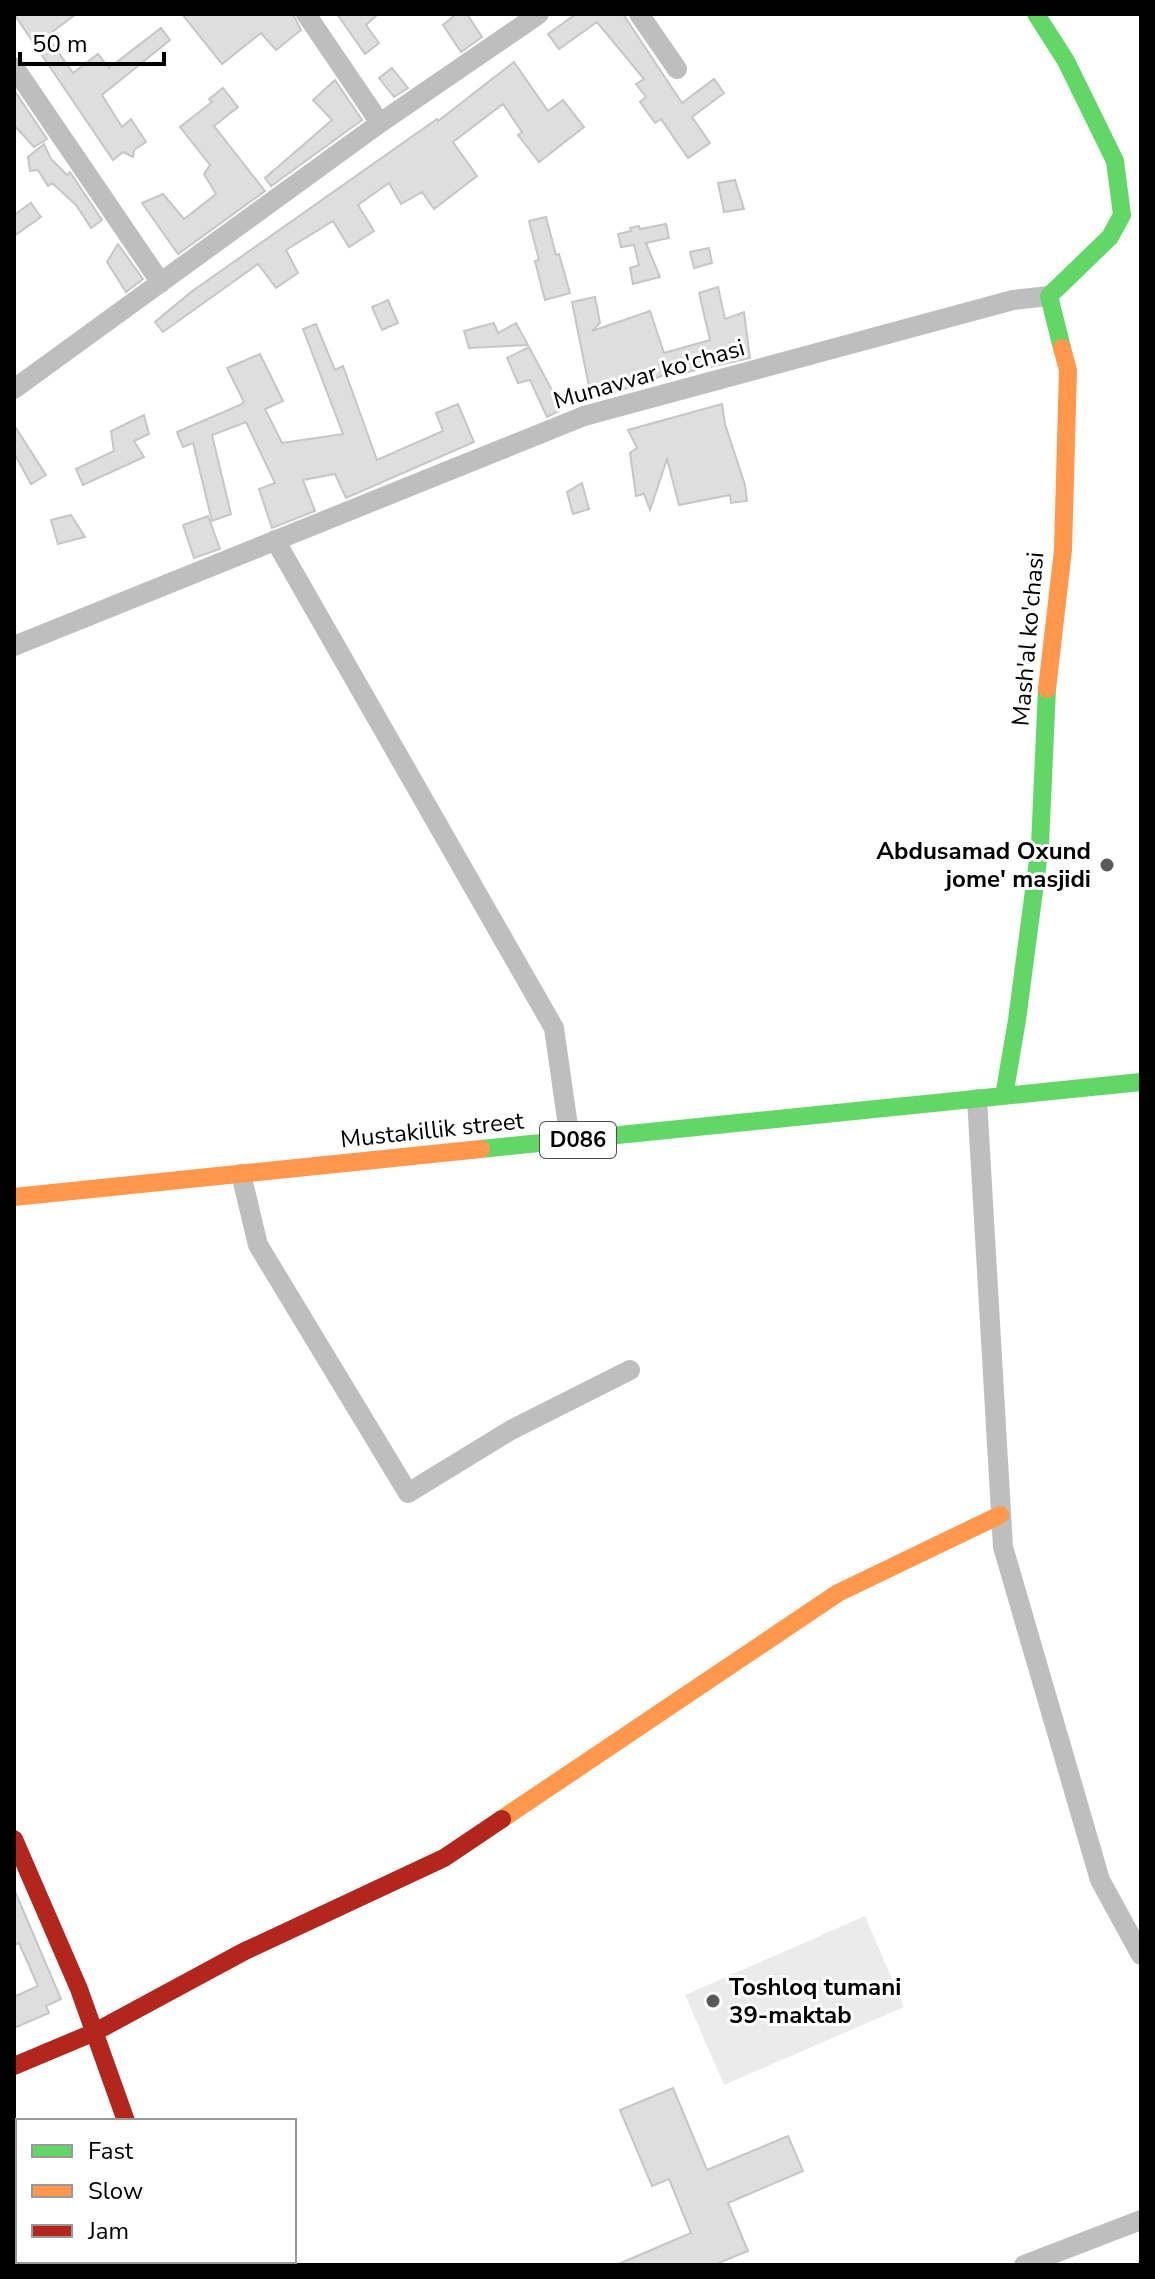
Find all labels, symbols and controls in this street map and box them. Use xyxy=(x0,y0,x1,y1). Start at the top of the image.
scale bar xyxy=(20,16,164,66)
text: 50 m xyxy=(32,28,88,60)
street label: Munavvar ko'chasi xyxy=(550,331,748,417)
street label: Mash'al ko'chasi xyxy=(1004,551,1052,727)
place label: Abdusamad Oxund jome' masjidi xyxy=(876,835,1091,895)
marker: Abdusamad Oxund jome' masjidi xyxy=(1098,856,1116,874)
street label: Mustakillik street xyxy=(339,1104,526,1156)
road number: D086 xyxy=(540,1122,616,1158)
place label: Toshloq tumani 39-maktab xyxy=(729,1971,901,2031)
marker: Toshloq tumani 39-maktab xyxy=(704,1992,722,2010)
legend xyxy=(16,2119,296,2263)
text: Fast xyxy=(88,2135,134,2167)
text: Slow xyxy=(88,2175,143,2207)
text: Jam xyxy=(87,2215,129,2247)

